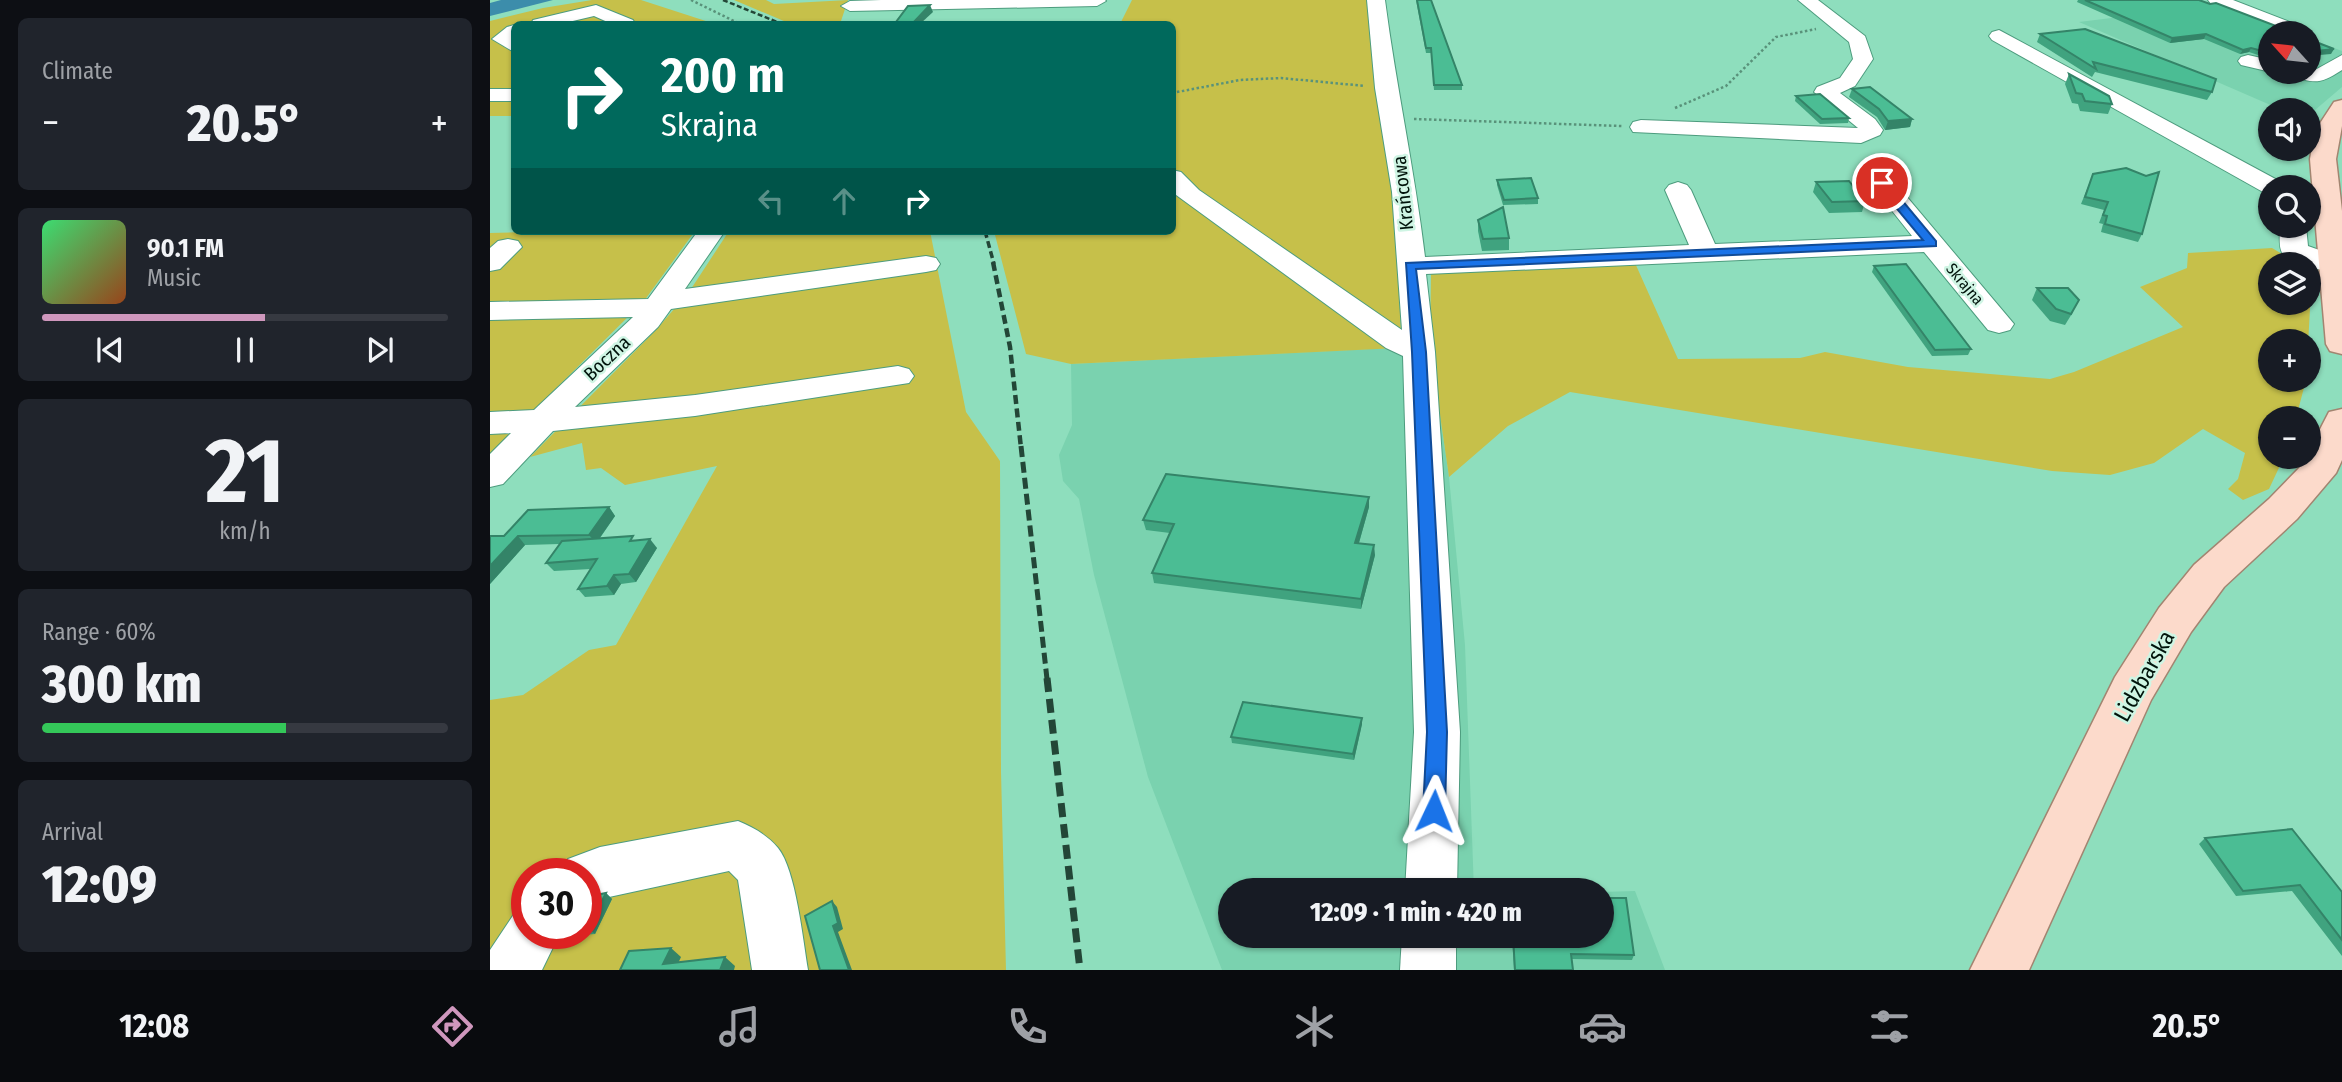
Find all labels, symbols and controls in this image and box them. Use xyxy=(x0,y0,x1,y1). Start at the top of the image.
north arrow xyxy=(2258,21,2320,84)
map controls xyxy=(2258,21,2321,469)
text: 200 m xyxy=(661,46,785,105)
icon: right xyxy=(546,49,637,140)
text: Climate xyxy=(42,57,113,85)
text: 20.5° xyxy=(187,92,303,155)
button: sound xyxy=(2258,98,2321,161)
text: − xyxy=(42,100,59,146)
text: + xyxy=(431,100,448,146)
text: Skrajna xyxy=(661,106,758,144)
pin xyxy=(1852,153,1912,213)
street label: Krańcowa xyxy=(1388,155,1418,231)
icon: arrive xyxy=(1863,164,1901,202)
button: search xyxy=(2258,175,2321,238)
icon: left xyxy=(752,182,790,220)
icon: ahead xyxy=(825,182,863,220)
icon: right xyxy=(898,182,936,220)
text: 90.1 FM xyxy=(147,233,224,264)
button: layers xyxy=(2258,252,2321,315)
street label: Skrajna xyxy=(1942,259,1988,309)
text: Music xyxy=(147,264,201,292)
button: + xyxy=(2258,329,2321,392)
icon: previous xyxy=(91,331,129,369)
icon: pause xyxy=(226,331,264,369)
icon: next xyxy=(361,331,399,369)
street label: Boczna xyxy=(579,331,635,385)
button: − xyxy=(2258,406,2321,469)
text: 21 xyxy=(205,417,285,526)
text: km/h xyxy=(219,517,271,545)
text: Range · 60% xyxy=(42,618,156,646)
street label: Lidzbarska xyxy=(2108,626,2180,726)
text: 300 km xyxy=(42,653,202,716)
position arrow xyxy=(1397,774,1471,848)
text: Arrival xyxy=(42,818,103,846)
text: 12:09 xyxy=(42,853,157,916)
speed limit sign: 30 xyxy=(511,858,602,949)
text: 12:09 · 1 min · 420 m xyxy=(1310,897,1522,928)
icon: directions xyxy=(428,1002,477,1051)
icon: music xyxy=(715,1002,764,1051)
icon: phone xyxy=(1003,1002,1052,1051)
icon: climate xyxy=(1290,1002,1339,1051)
icon: car xyxy=(1578,1002,1627,1051)
icon: filters xyxy=(1865,1002,1914,1051)
text: 12:08 xyxy=(119,1007,189,1045)
text: 20.5° xyxy=(2152,1007,2223,1045)

